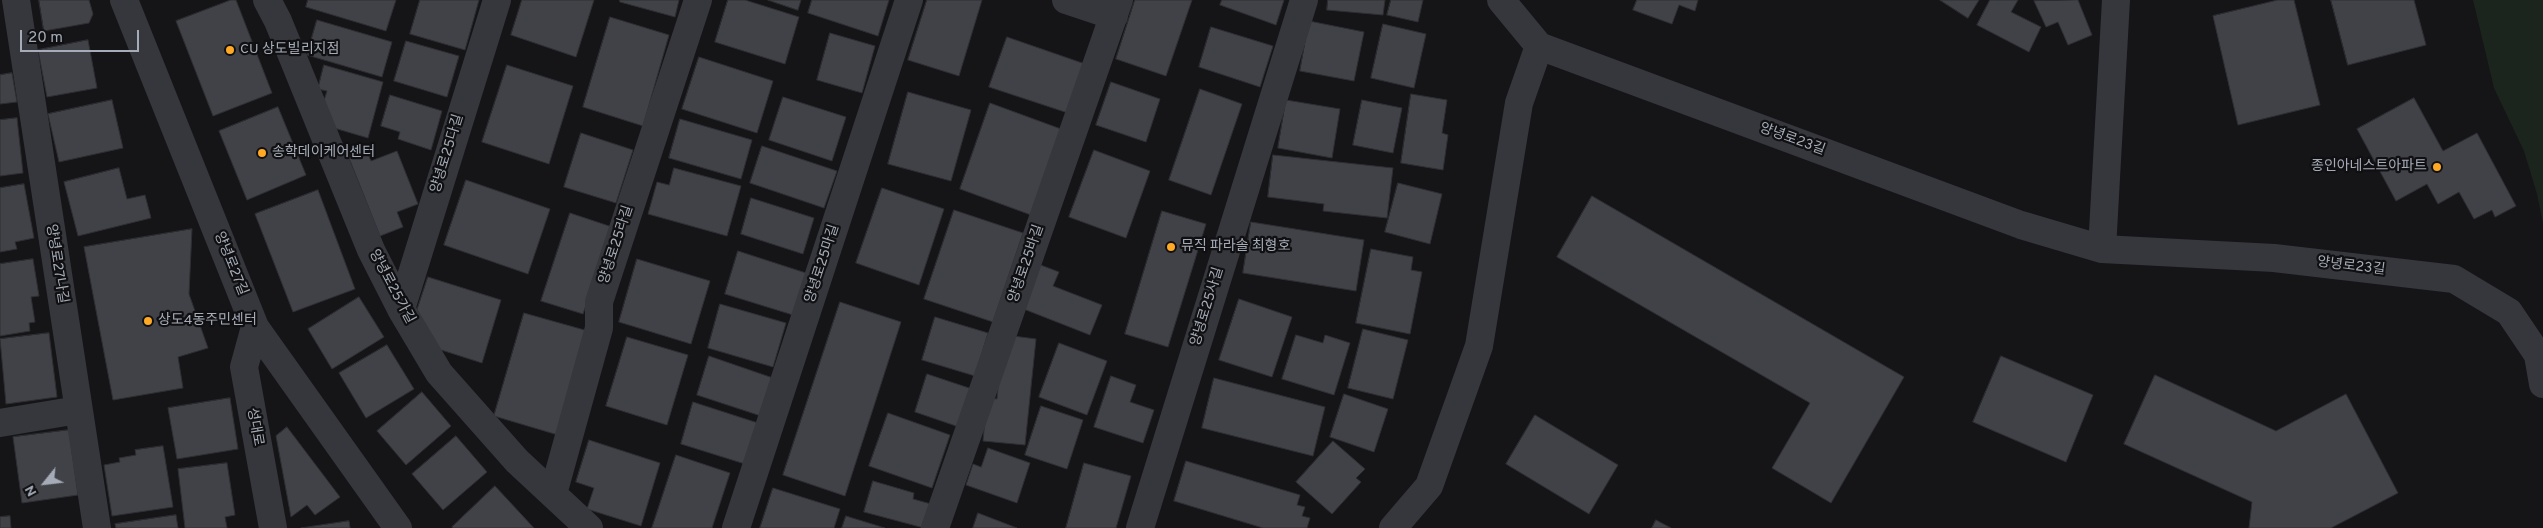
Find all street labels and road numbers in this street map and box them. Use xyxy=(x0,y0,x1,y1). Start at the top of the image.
street label: 양녕로25다길 xyxy=(428,112,468,196)
street label: 양녕로23길 xyxy=(1757,120,1827,160)
street label: 양녕로25라길 xyxy=(596,204,638,286)
street label: 양녕로27나길 xyxy=(41,223,71,305)
street label: 양녕로25마길 xyxy=(802,223,844,305)
street label: 양녕로25바길 xyxy=(1006,223,1048,305)
street label: 양녕로27길 xyxy=(210,230,250,298)
street label: 양녕로25가길 xyxy=(364,247,418,327)
street label: 양녕로23길 xyxy=(2316,254,2386,280)
street label: 양녕로25사길 xyxy=(1188,265,1228,349)
street label: 성대로 xyxy=(242,407,266,447)

